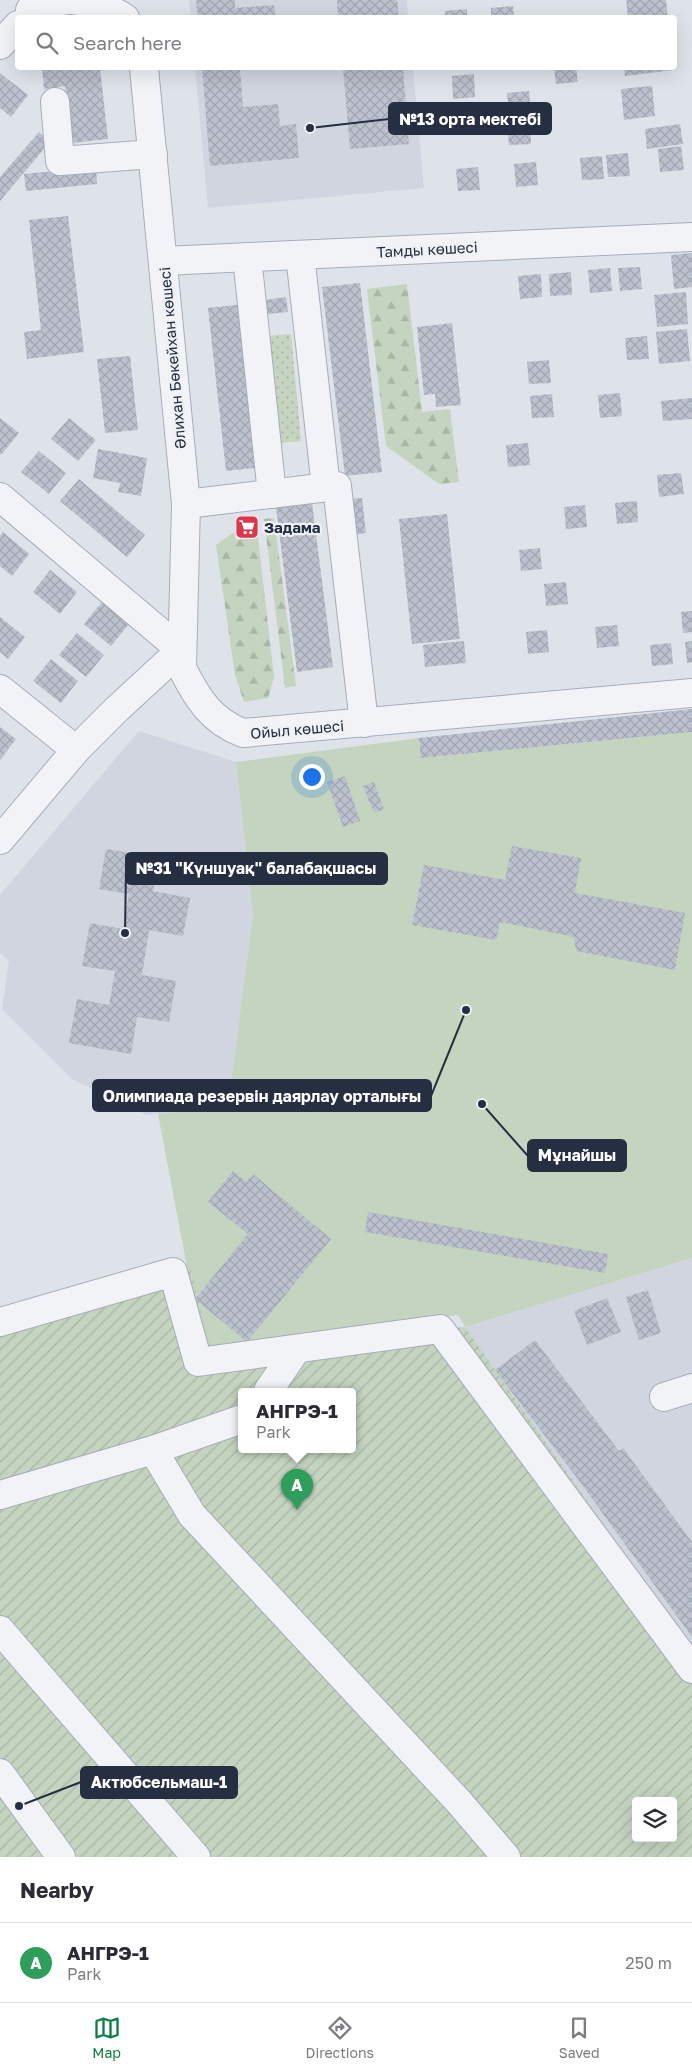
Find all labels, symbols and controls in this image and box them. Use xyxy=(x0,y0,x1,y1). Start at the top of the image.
search box xyxy=(15,15,677,70)
icon: search xyxy=(33,29,61,57)
text: Search here xyxy=(73,31,182,54)
callout: №13 орта мектебі xyxy=(389,103,551,134)
text: №13 орта мектебі xyxy=(399,109,541,129)
street label: Тамды көшесі xyxy=(376,237,478,261)
street label: Әлихан Бөкейхан көшесі xyxy=(155,266,189,450)
supermarket icon: Задама xyxy=(234,514,260,540)
place label: Задама xyxy=(264,518,321,536)
street label: Ойыл көшесі xyxy=(249,716,345,742)
your location xyxy=(299,764,325,790)
callout: №31 "Күншуақ" балабақшасы xyxy=(126,853,387,884)
text: №31 "Күншуақ" балабақшасы xyxy=(136,858,376,878)
callout: Олимпиада резервін даярлау орталығы xyxy=(93,1080,431,1111)
text: Олимпиада резервін даярлау орталығы xyxy=(103,1086,421,1106)
callout: Мұнайшы xyxy=(528,1140,626,1171)
text: Мұнайшы xyxy=(538,1145,616,1165)
popup xyxy=(238,1388,356,1453)
text: АНГРЭ-1 xyxy=(256,1399,338,1422)
text: Park xyxy=(256,1422,291,1442)
pin: A xyxy=(281,1469,313,1510)
callout: Актюбсельмаш-1 xyxy=(81,1767,237,1798)
text: Актюбсельмаш-1 xyxy=(91,1772,227,1792)
map controls xyxy=(632,1797,677,1842)
button: layers xyxy=(632,1797,677,1842)
text: Nearby xyxy=(20,1877,94,1903)
text: АНГРЭ-1 xyxy=(67,1941,149,1964)
text: A xyxy=(30,1953,42,1973)
text: 250 m xyxy=(625,1953,672,1973)
text: Park xyxy=(67,1964,102,1984)
tab: Map xyxy=(92,2014,121,2061)
tab: Directions xyxy=(306,2014,374,2061)
tab: Saved xyxy=(559,2014,600,2061)

